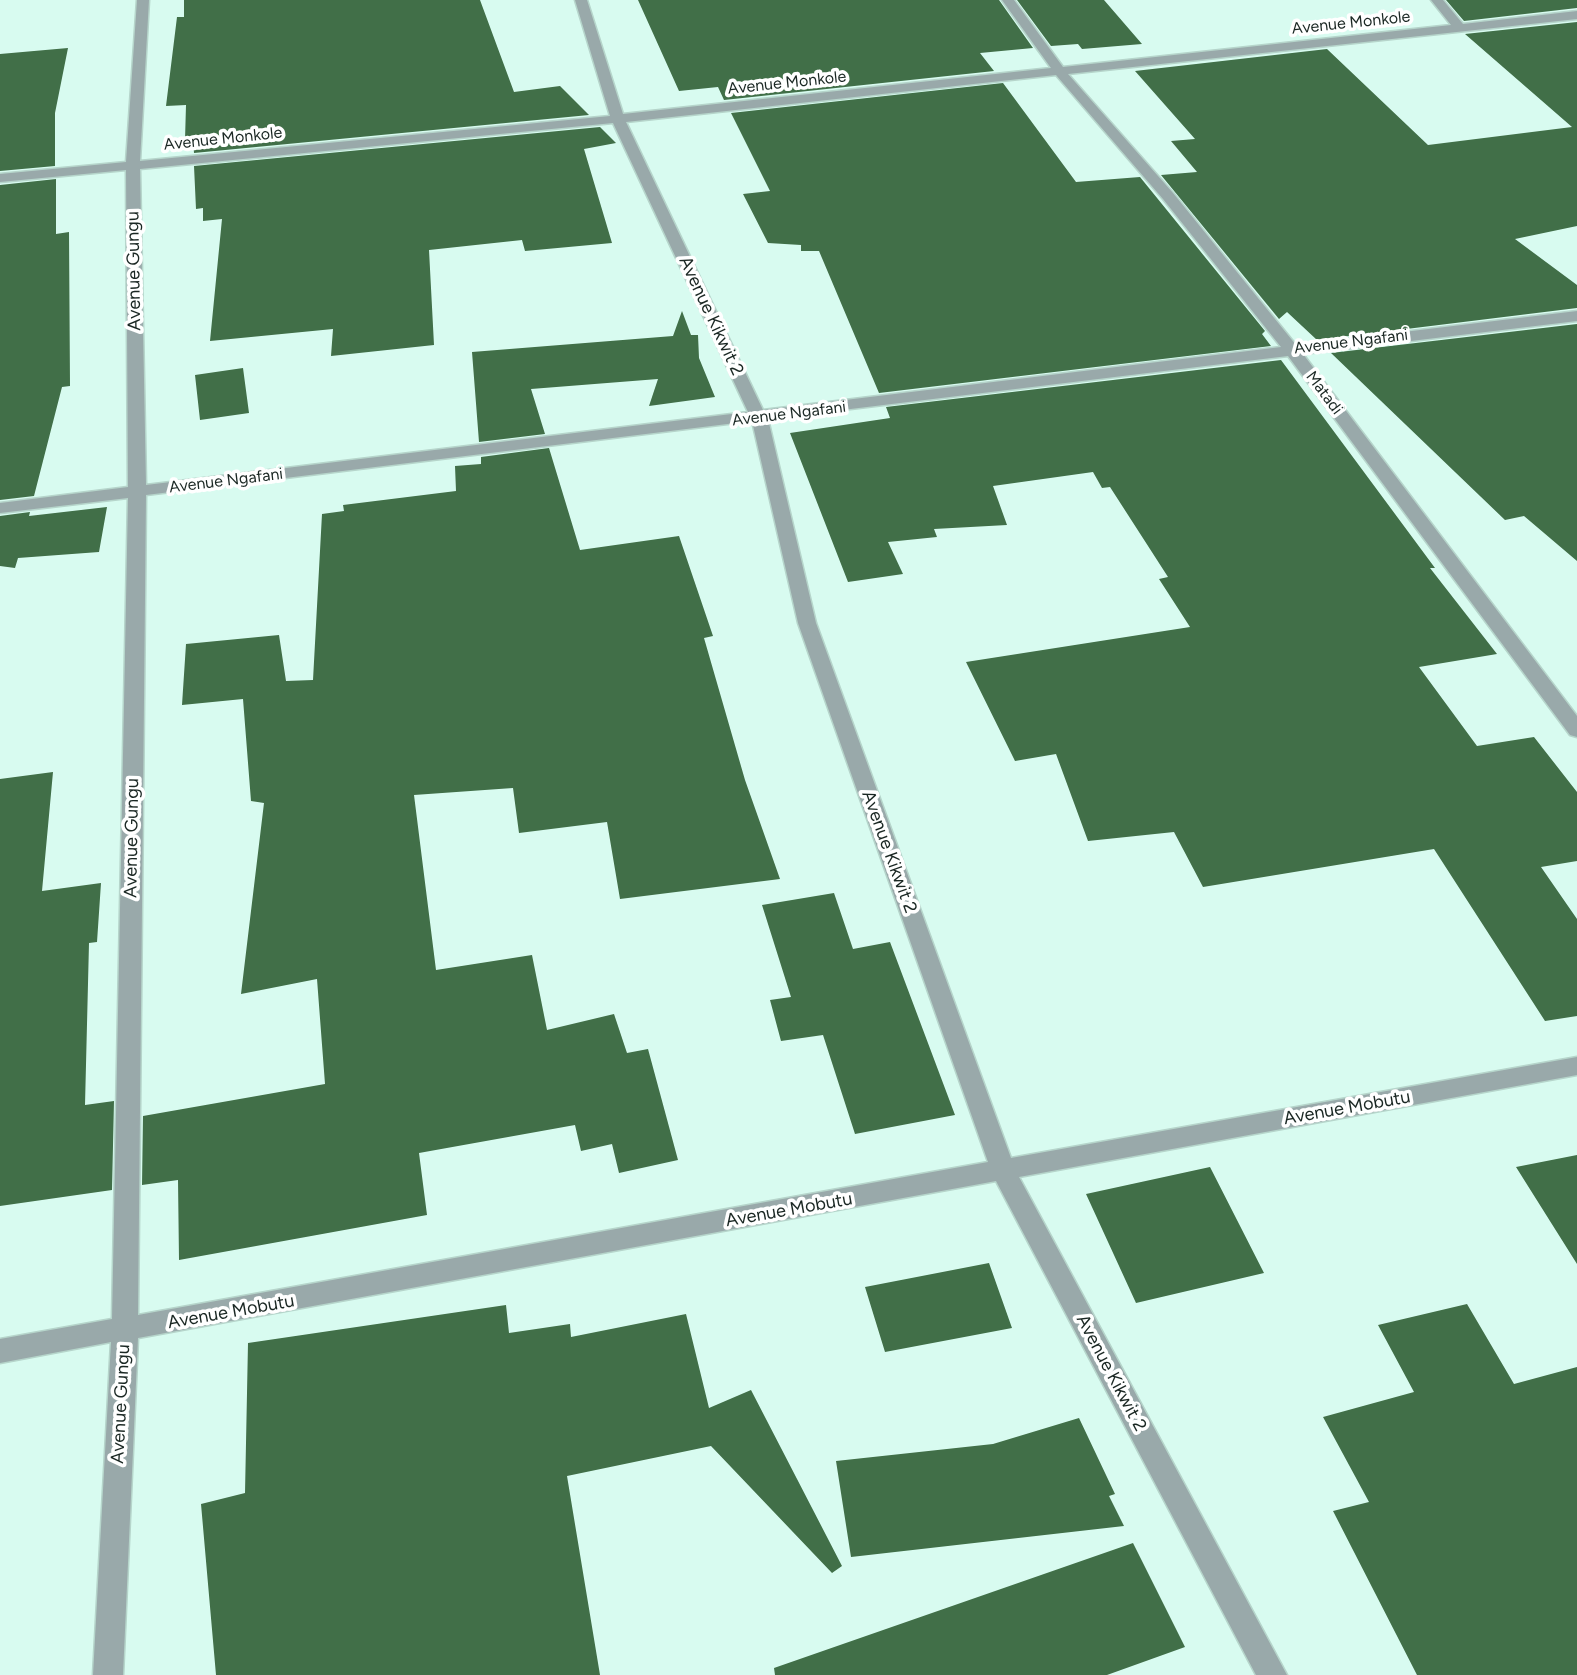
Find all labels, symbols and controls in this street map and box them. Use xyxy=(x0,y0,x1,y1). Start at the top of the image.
street label: Avenue Monkole xyxy=(1291,7,1411,39)
street label: Avenue Monkole xyxy=(727,67,847,99)
street label: Avenue Monkole xyxy=(163,123,283,155)
street label: Avenue Gungu xyxy=(122,211,146,331)
street label: Avenue Kikwit 2 xyxy=(674,253,748,379)
street label: Avenue Ngafani xyxy=(1293,325,1409,359)
street label: Matadi xyxy=(1302,368,1346,418)
street label: Avenue Ngafani xyxy=(731,397,847,431)
street label: Avenue Ngafani xyxy=(168,464,284,498)
street label: Avenue Gungu xyxy=(120,778,144,898)
street label: Avenue Kikwit 2 xyxy=(857,788,921,916)
street label: Avenue Mobutu xyxy=(1282,1086,1412,1130)
street label: Avenue Mobutu xyxy=(724,1188,854,1232)
street label: Avenue Mobutu xyxy=(166,1290,296,1334)
street label: Avenue Kikwit 2 xyxy=(1071,1311,1151,1435)
street label: Avenue Gungu xyxy=(107,1344,135,1464)

